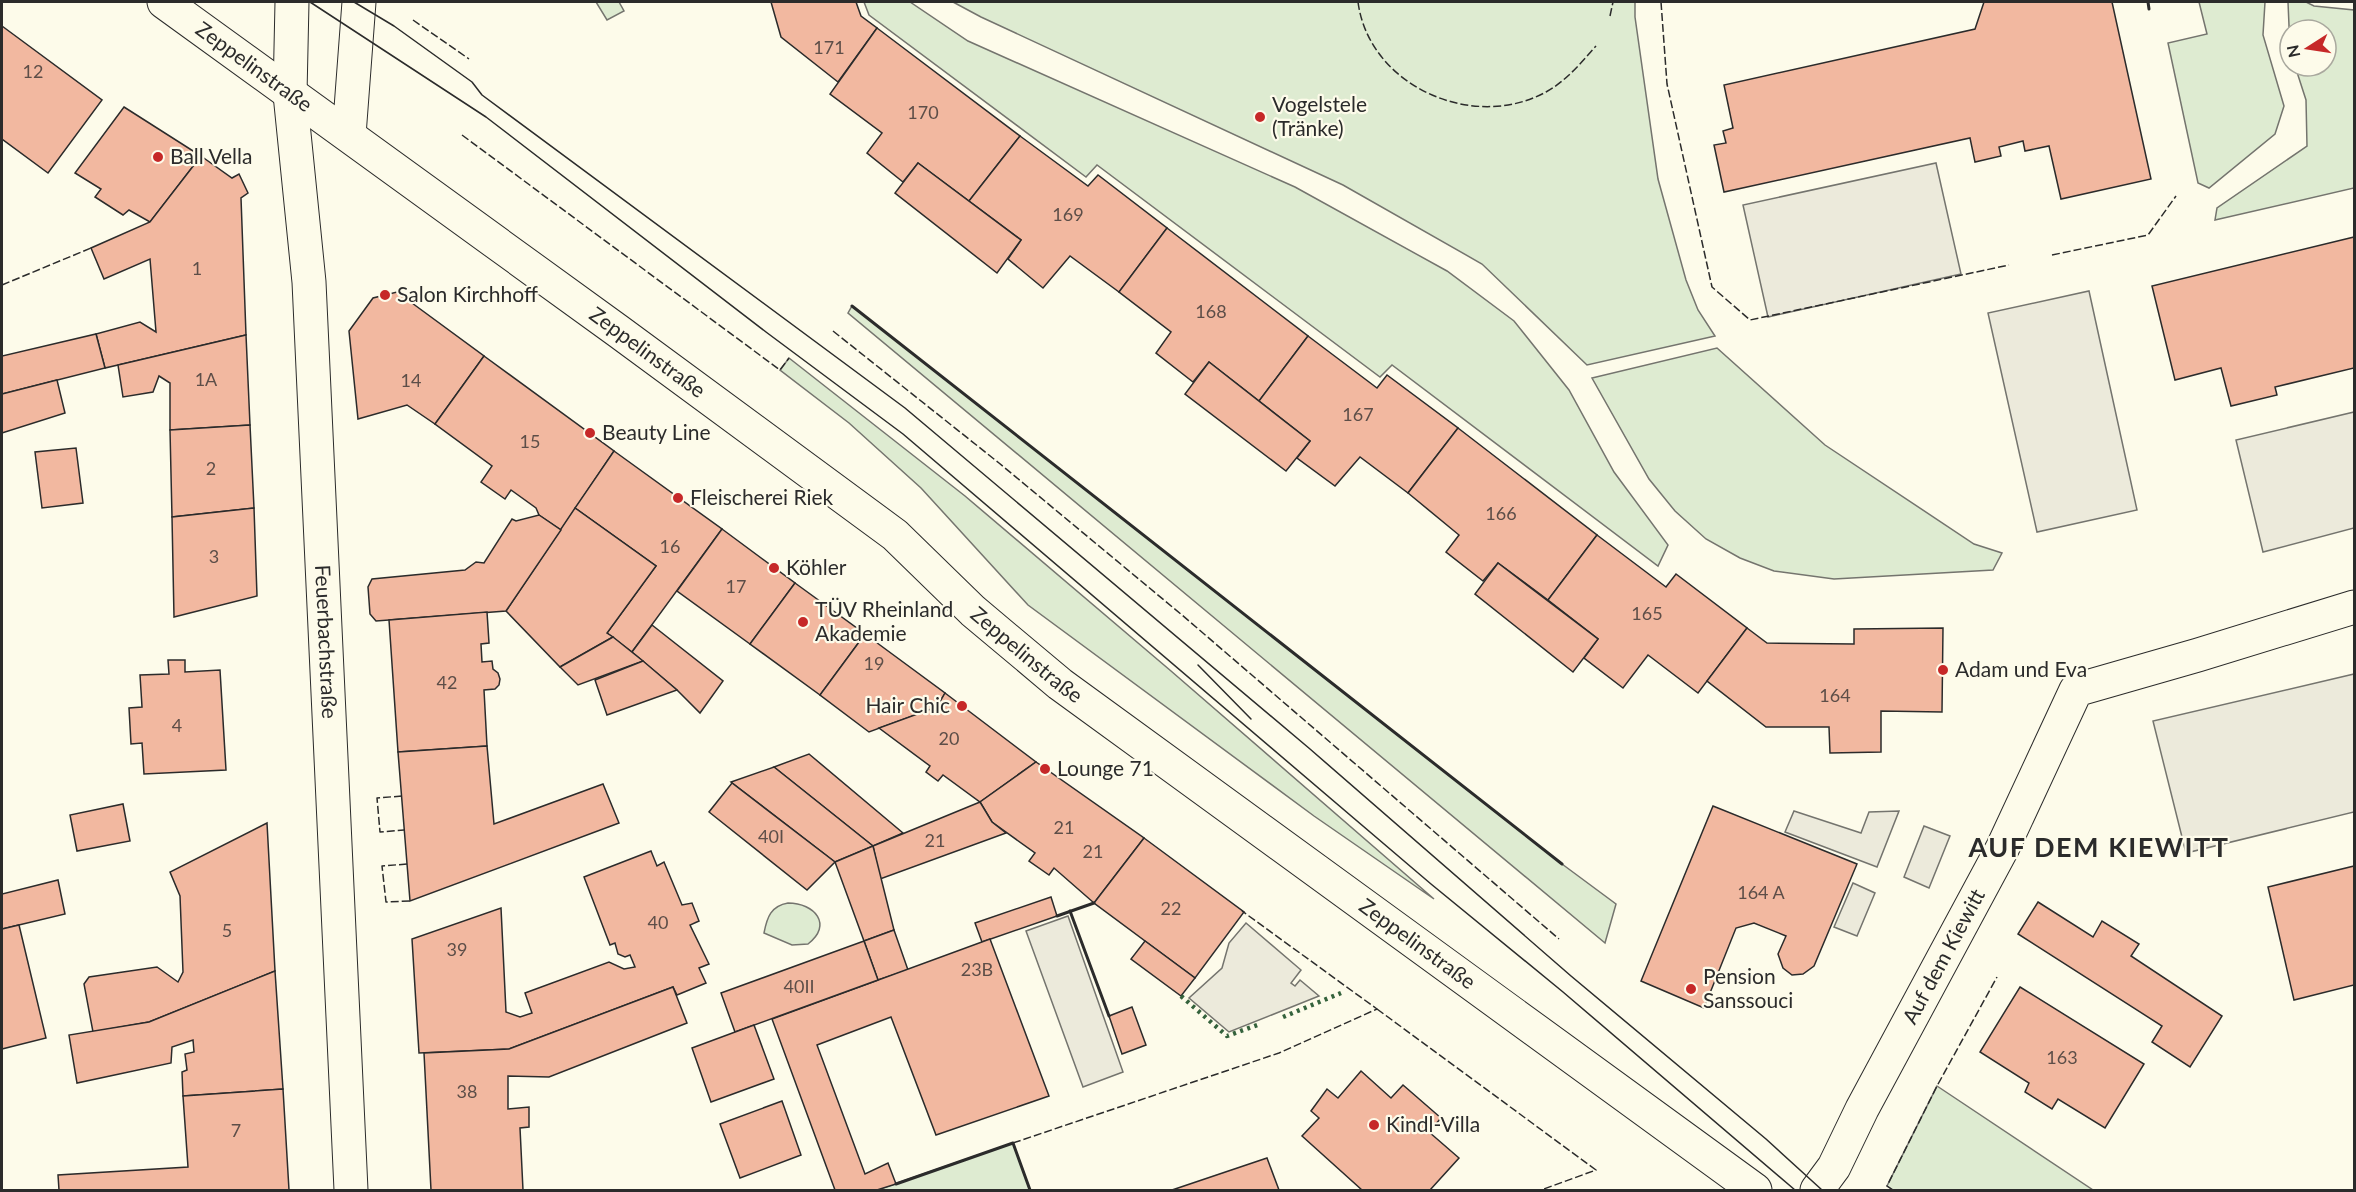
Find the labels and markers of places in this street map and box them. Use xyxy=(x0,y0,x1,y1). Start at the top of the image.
place label: Vogelstele (Tränke) xyxy=(1272,91,1367,140)
marker: Vogelstele (Tränke) xyxy=(1253,110,1267,124)
place label: Ball Vella xyxy=(170,143,252,168)
marker: Ball Vella xyxy=(151,150,165,164)
place label: Salon Kirchhoff xyxy=(397,281,538,306)
marker: Salon Kirchhoff xyxy=(378,288,392,302)
place label: Beauty Line xyxy=(602,419,711,444)
marker: Beauty Line xyxy=(583,426,597,440)
place label: Fleischerei Riek xyxy=(690,484,834,509)
marker: Fleischerei Riek xyxy=(671,491,685,505)
place label: Köhler xyxy=(786,554,847,579)
marker: Köhler xyxy=(767,561,781,575)
place label: TÜV Rheinland Akademie xyxy=(815,596,953,645)
marker: TÜV Rheinland Akademie xyxy=(796,615,810,629)
place label: Adam und Eva xyxy=(1955,656,2087,681)
marker: Adam und Eva xyxy=(1936,663,1950,677)
place label: Hair Chic xyxy=(865,692,950,717)
marker: Hair Chic xyxy=(955,699,969,713)
place label: Lounge 71 xyxy=(1057,755,1154,780)
marker: Lounge 71 xyxy=(1038,762,1052,776)
place label: Pension Sanssouci xyxy=(1703,963,1793,1012)
marker: Pension Sanssouci xyxy=(1684,982,1698,996)
place label: Kindl-Villa xyxy=(1386,1111,1480,1136)
marker: Kindl-Villa xyxy=(1367,1118,1381,1132)

